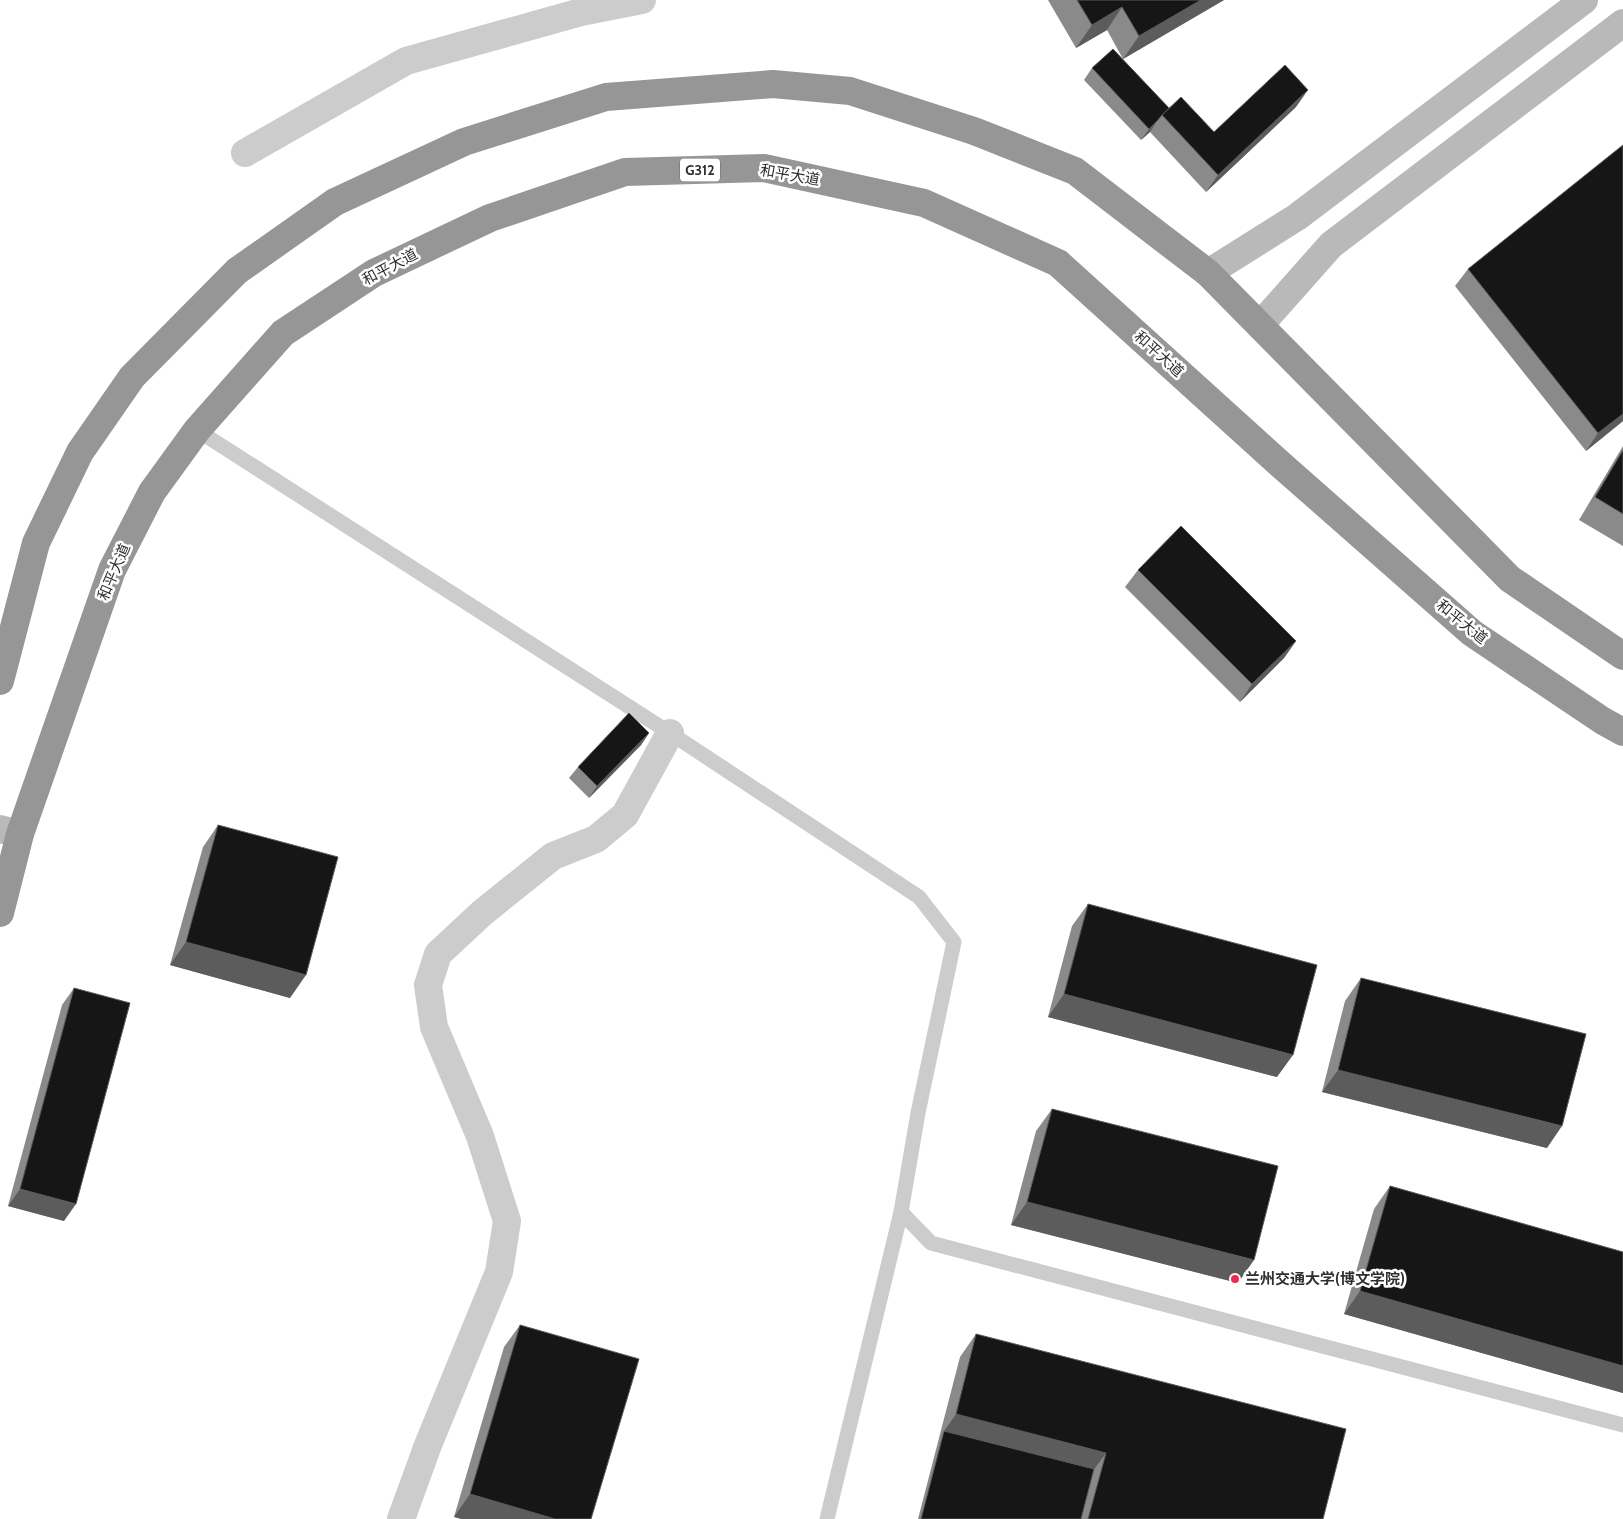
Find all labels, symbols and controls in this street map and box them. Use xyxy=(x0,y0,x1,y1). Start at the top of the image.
road number: G312 xyxy=(680,158,720,182)
street label: 和平大道 xyxy=(759,161,821,189)
street label: 和平大道 xyxy=(359,245,421,289)
street label: 和平大道 xyxy=(1131,327,1187,381)
street label: 和平大道 xyxy=(94,541,134,603)
street label: 和平大道 xyxy=(1433,596,1491,648)
place label: 兰州交通大学(博文学院) xyxy=(1245,1270,1405,1288)
marker: 兰州交通大学(博文学院) xyxy=(1229,1273,1241,1285)

